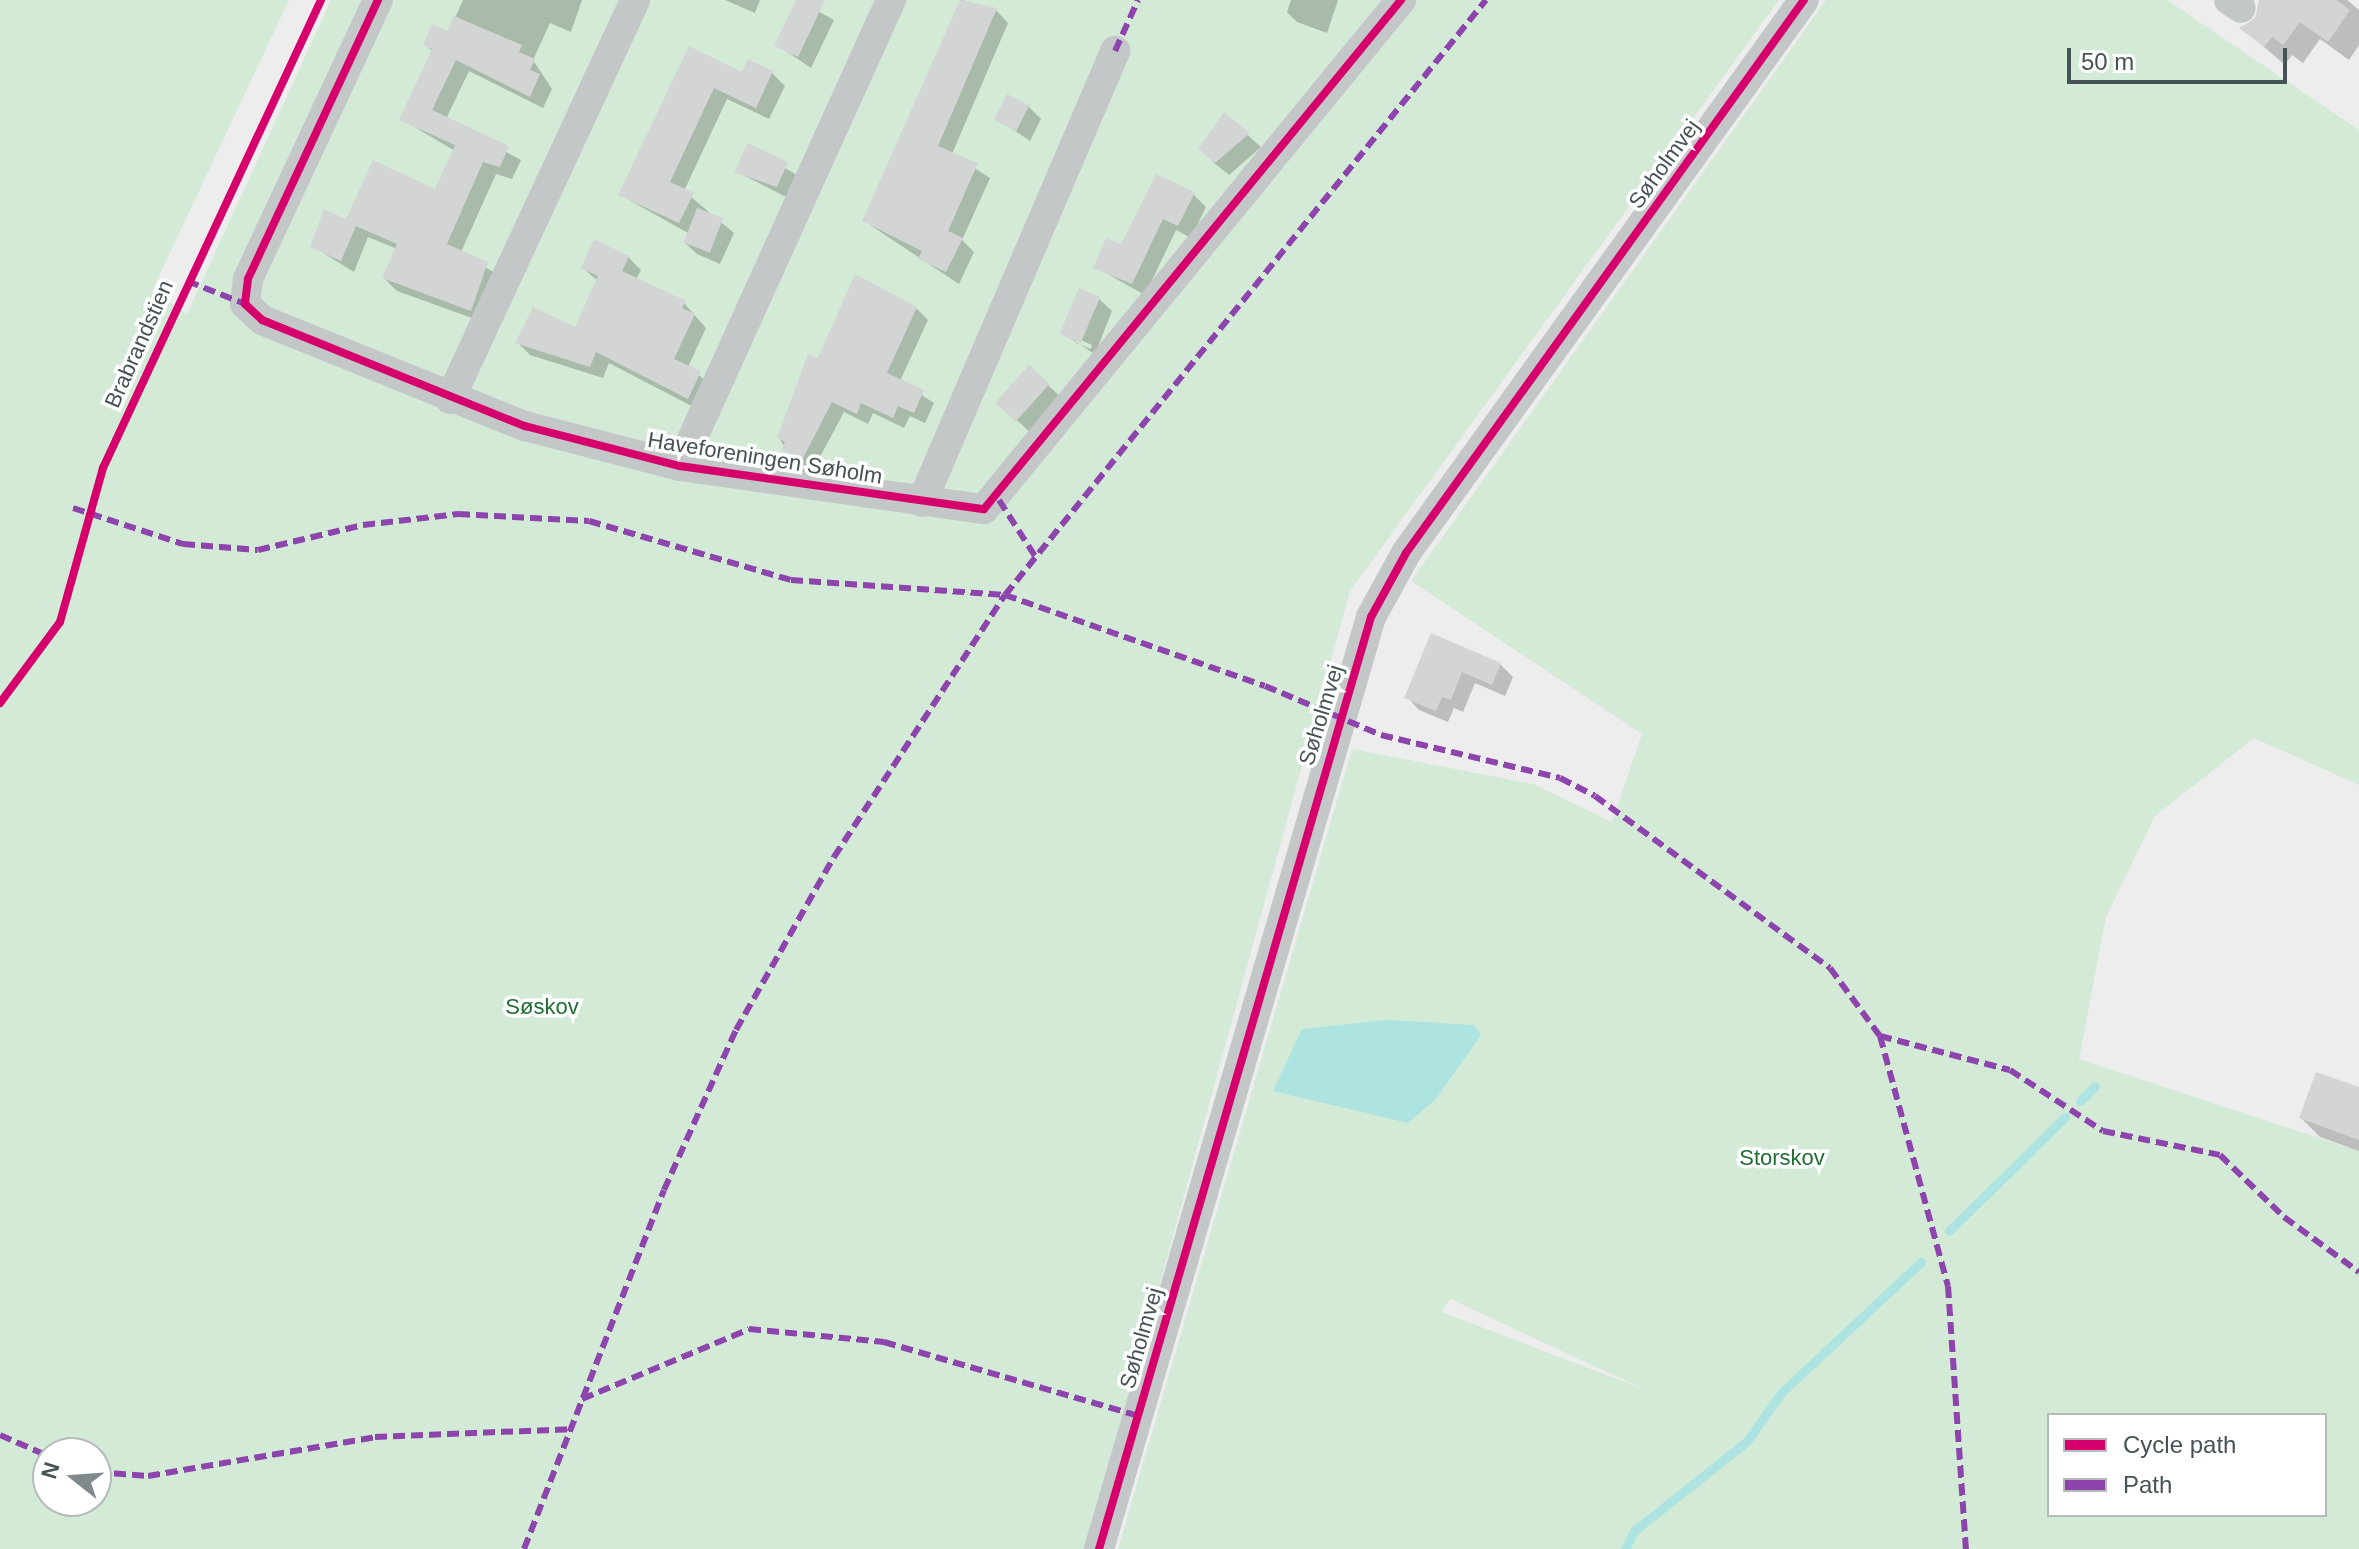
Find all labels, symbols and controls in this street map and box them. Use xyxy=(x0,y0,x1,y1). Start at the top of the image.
scale bar xyxy=(2071,32,2291,82)
text: 50 m xyxy=(2081,48,2134,75)
street label: Søholmvej xyxy=(1623,114,1705,214)
street label: Brabrandstien xyxy=(99,276,179,412)
street label: Haveforeningen Søholm xyxy=(646,426,884,490)
street label: Søholmvej xyxy=(1293,661,1349,769)
park label: Søskov xyxy=(505,994,579,1020)
park label: Storskov xyxy=(1739,1145,1825,1171)
street label: Søholmvej xyxy=(1114,1284,1168,1392)
legend xyxy=(2047,1413,2327,1517)
text: Cycle path xyxy=(2123,1431,2236,1458)
north arrow xyxy=(32,1437,112,1517)
text: N xyxy=(36,1459,65,1482)
text: Path xyxy=(2123,1471,2172,1498)

